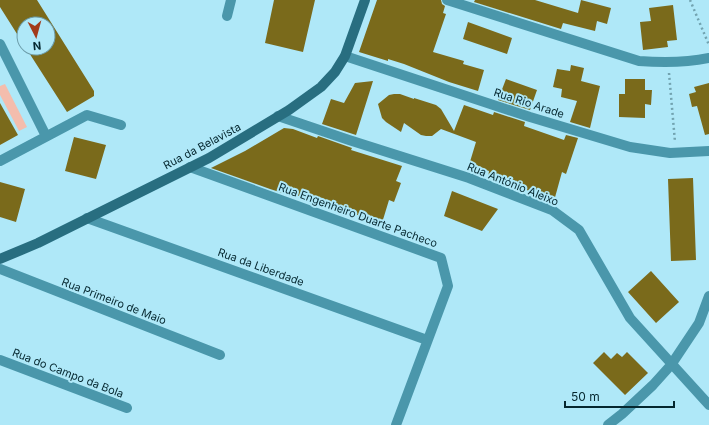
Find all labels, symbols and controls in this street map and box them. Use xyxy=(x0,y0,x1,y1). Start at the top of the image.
north arrow xyxy=(16,16,56,56)
text: N xyxy=(32,39,42,53)
street label: Rua Rio Arade xyxy=(492,85,566,121)
street label: Rua da Belavista xyxy=(161,120,243,172)
street label: Rua António Aleixo xyxy=(465,159,561,209)
street label: Rua Engenheiro Duarte Pacheco xyxy=(277,180,440,250)
street label: Rua da Liberdade xyxy=(216,245,306,289)
street label: Rua Primeiro de Maio xyxy=(60,275,169,328)
street label: Rua do Campo da Bola xyxy=(10,345,126,401)
scale bar xyxy=(565,383,674,409)
text: 50 m xyxy=(571,389,600,404)

